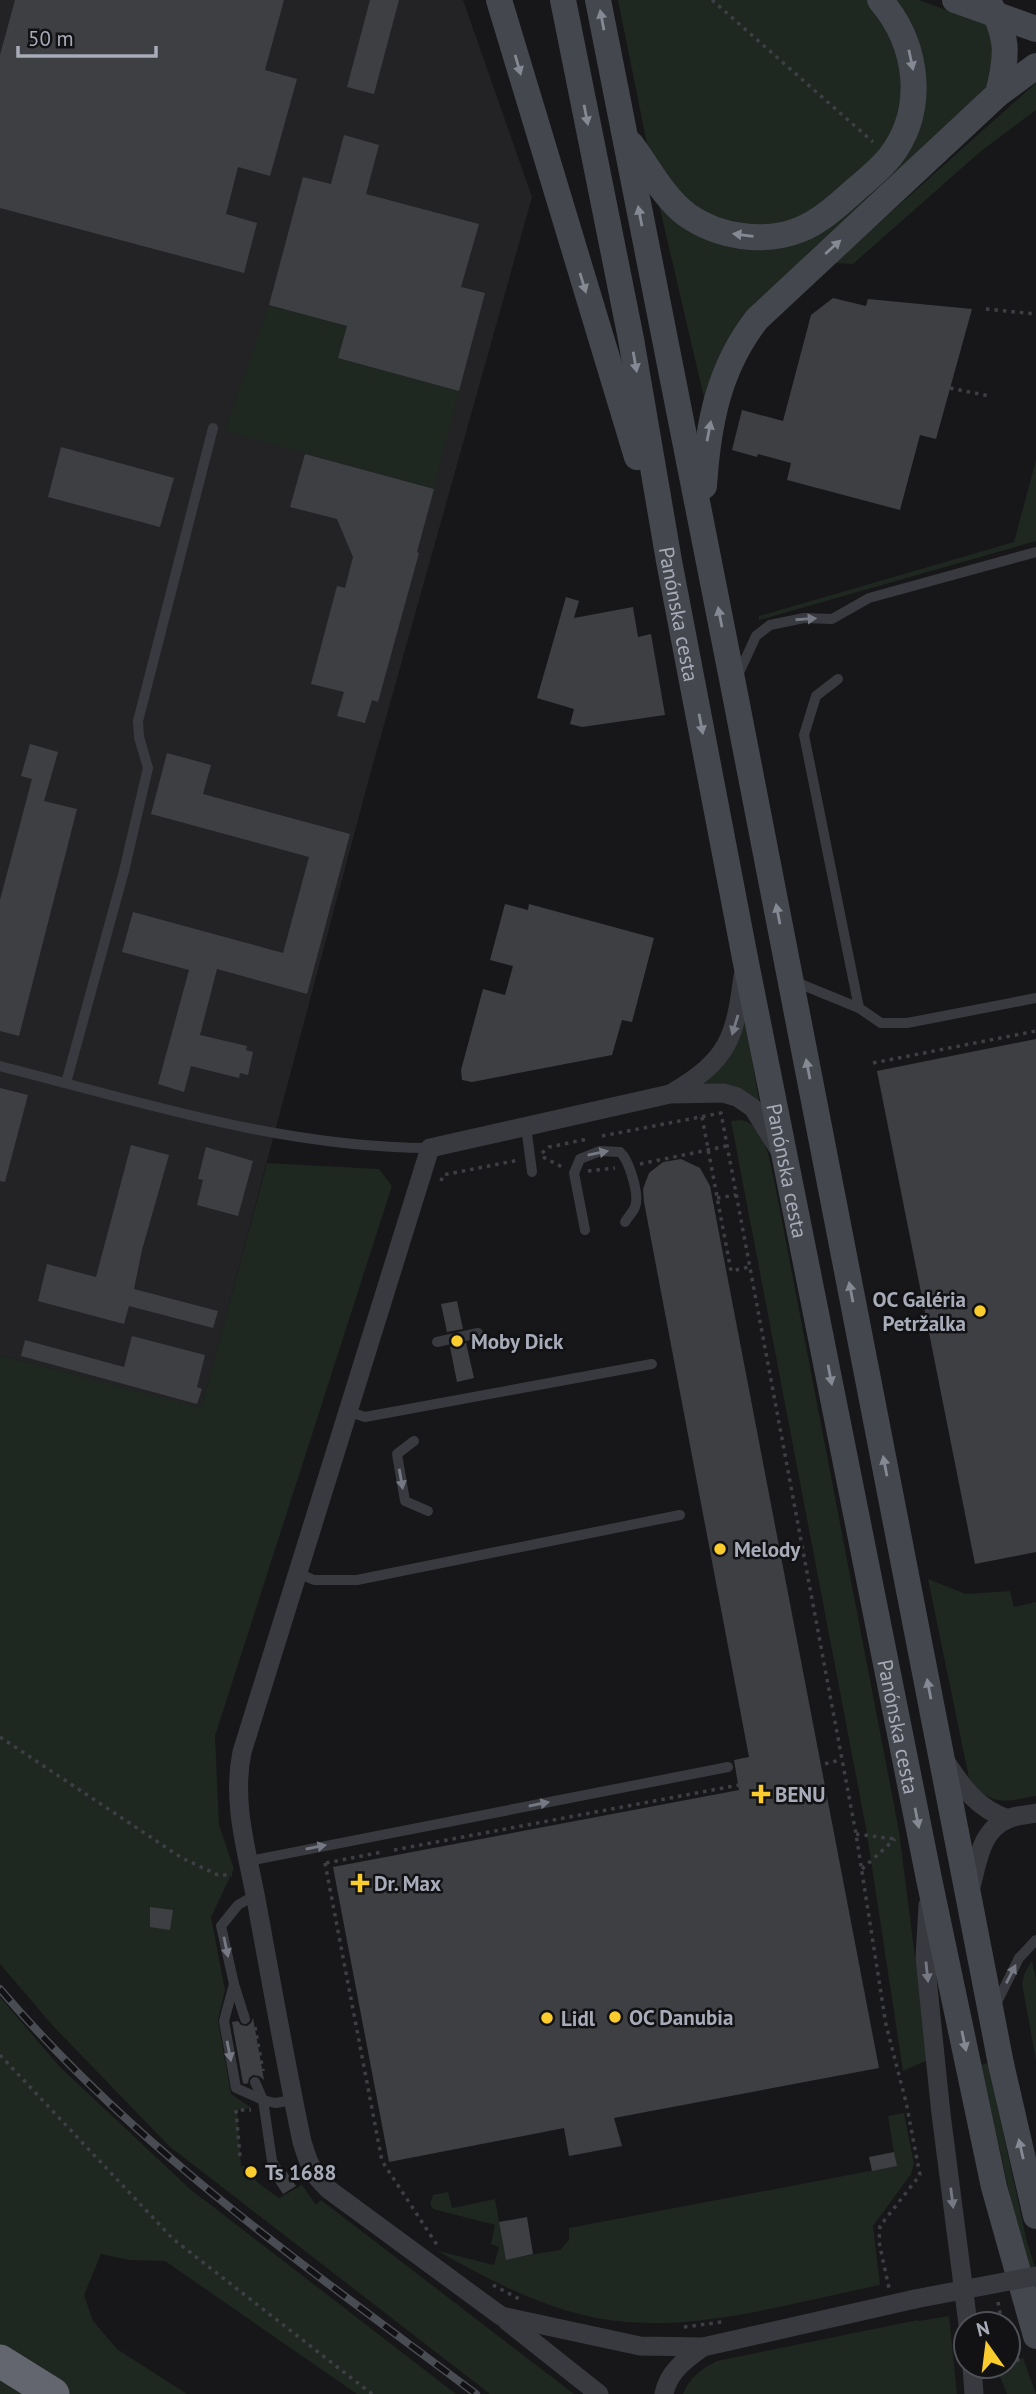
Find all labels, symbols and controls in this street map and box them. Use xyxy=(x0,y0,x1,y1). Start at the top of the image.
one-way arrow xyxy=(596,9,607,31)
scale bar xyxy=(18,14,156,58)
text: 50 m xyxy=(28,25,74,52)
one-way arrow xyxy=(905,49,916,71)
one-way arrow xyxy=(513,55,523,76)
one-way arrow xyxy=(580,104,591,126)
one-way arrow xyxy=(635,205,646,227)
one-way arrow xyxy=(732,230,754,241)
one-way arrow xyxy=(824,239,842,255)
one-way arrow xyxy=(579,273,589,294)
one-way arrow xyxy=(630,351,641,373)
one-way arrow xyxy=(704,420,715,442)
street label: Panónska cesta xyxy=(653,545,705,684)
one-way arrow xyxy=(714,606,725,628)
one-way arrow xyxy=(795,613,817,624)
one-way arrow xyxy=(695,713,706,735)
one-way arrow xyxy=(772,903,783,925)
one-way arrow xyxy=(729,1015,739,1036)
one-way arrow xyxy=(802,1058,813,1080)
street label: Panónska cesta xyxy=(761,1101,814,1240)
one-way arrow xyxy=(587,1147,609,1158)
one-way arrow xyxy=(846,1281,857,1303)
place label: OC Galéria Petržalka xyxy=(873,1286,966,1337)
marker: OC Galéria Petržalka xyxy=(972,1303,988,1319)
place label: Moby Dick xyxy=(471,1328,564,1355)
marker: Moby Dick xyxy=(449,1333,465,1349)
one-way arrow xyxy=(824,1364,835,1386)
one-way arrow xyxy=(880,1455,891,1477)
one-way arrow xyxy=(396,1468,407,1490)
place label: Melody xyxy=(734,1536,801,1563)
marker: Melody xyxy=(712,1541,728,1557)
street label: Panónska cesta xyxy=(872,1657,925,1796)
one-way arrow xyxy=(923,1678,934,1700)
place label: BENU xyxy=(775,1781,825,1808)
marker: BENU xyxy=(753,1786,769,1802)
one-way arrow xyxy=(528,1798,550,1809)
one-way arrow xyxy=(912,1807,923,1829)
one-way arrow xyxy=(305,1841,327,1852)
place label: Dr. Max xyxy=(374,1870,441,1897)
marker: Dr. Max xyxy=(352,1875,368,1891)
one-way arrow xyxy=(220,1936,231,1958)
one-way arrow xyxy=(921,1961,932,1983)
one-way arrow xyxy=(1005,1964,1016,1984)
place label: OC Danubia xyxy=(629,2004,733,2031)
place label: Lidl xyxy=(561,2005,596,2032)
marker: OC Danubia xyxy=(607,2009,623,2025)
marker: Lidl xyxy=(539,2010,555,2026)
one-way arrow xyxy=(959,2030,970,2052)
one-way arrow xyxy=(224,2040,235,2062)
one-way arrow xyxy=(1015,2138,1026,2160)
place label: Ts 1688 xyxy=(265,2159,337,2186)
marker: Ts 1688 xyxy=(243,2164,259,2180)
one-way arrow xyxy=(946,2187,957,2209)
north arrow xyxy=(952,2310,1022,2380)
text: N xyxy=(974,2315,992,2342)

